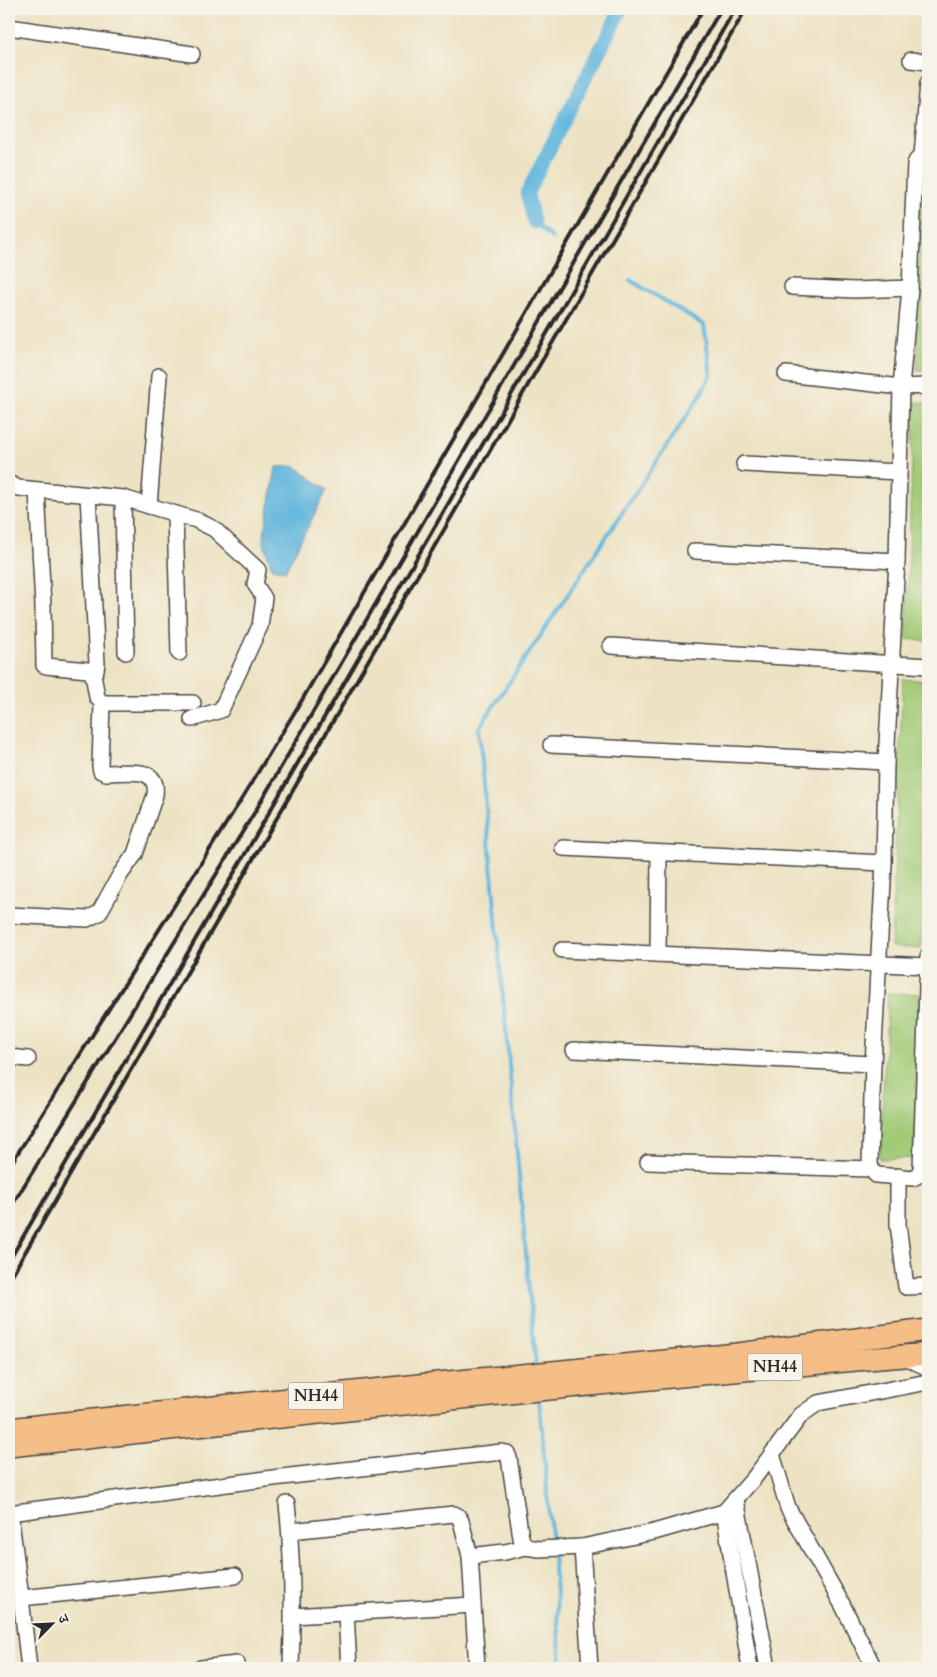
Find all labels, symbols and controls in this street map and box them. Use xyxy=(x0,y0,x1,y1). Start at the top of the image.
road number: NH44 xyxy=(748,1354,802,1380)
road number: NH44 xyxy=(288,1382,344,1410)
north arrow xyxy=(28,1600,78,1650)
text: उ xyxy=(53,1611,74,1627)

